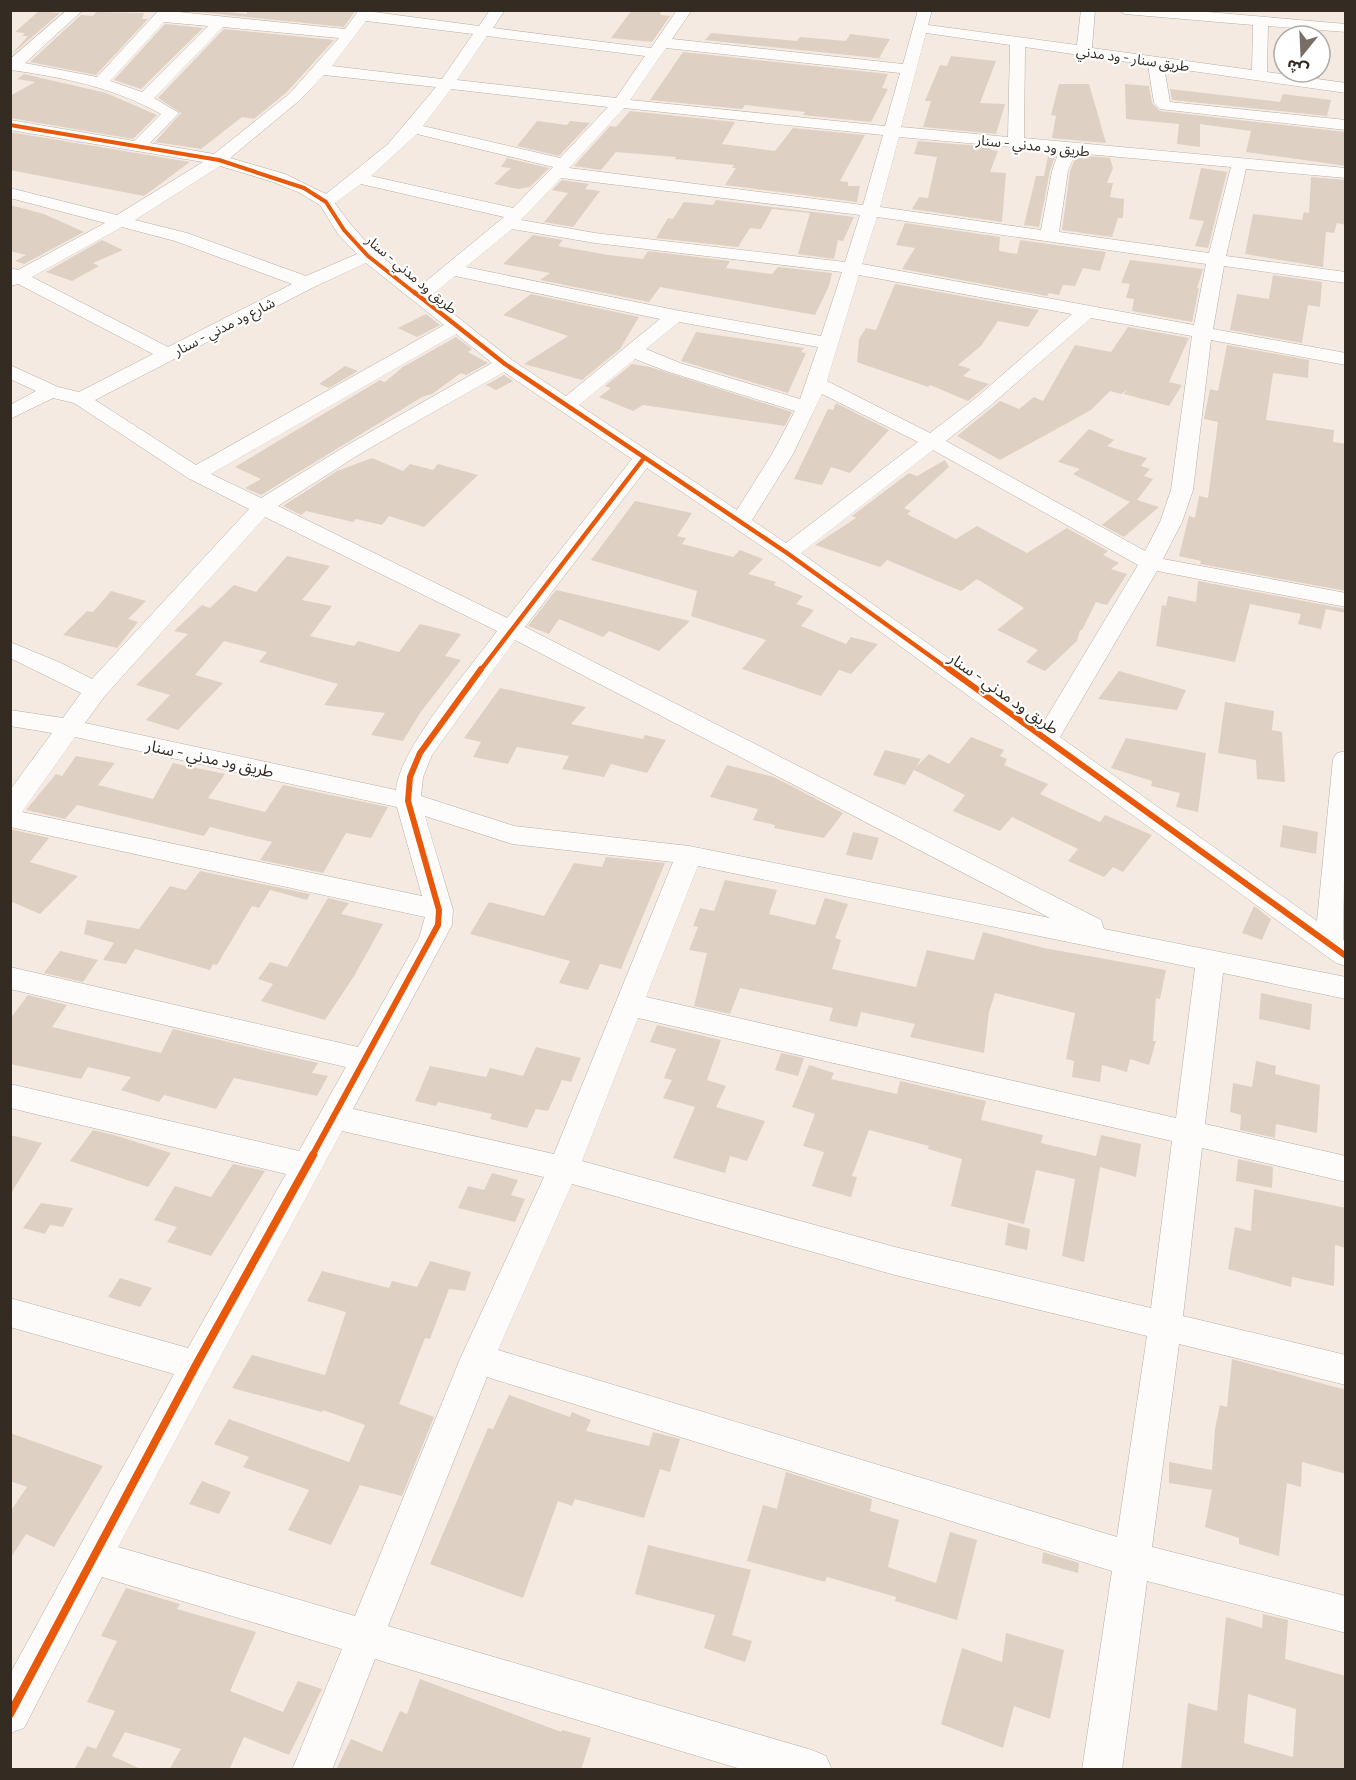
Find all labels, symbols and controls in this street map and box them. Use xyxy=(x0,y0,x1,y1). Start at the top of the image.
north arrow xyxy=(1272,24,1332,84)
street label: طريق سنار - ود مدني xyxy=(1075,41,1191,78)
text: ش xyxy=(1283,54,1311,82)
street label: طريق ود مدني - سنار xyxy=(974,129,1091,163)
street label: طريق ود مدني - سنار xyxy=(360,229,462,320)
street label: شارع ود مدني - سنار xyxy=(169,292,279,362)
street label: طريق ود مدني - سنار xyxy=(943,646,1064,741)
street label: طريق ود مدني - سنار xyxy=(143,733,276,784)

